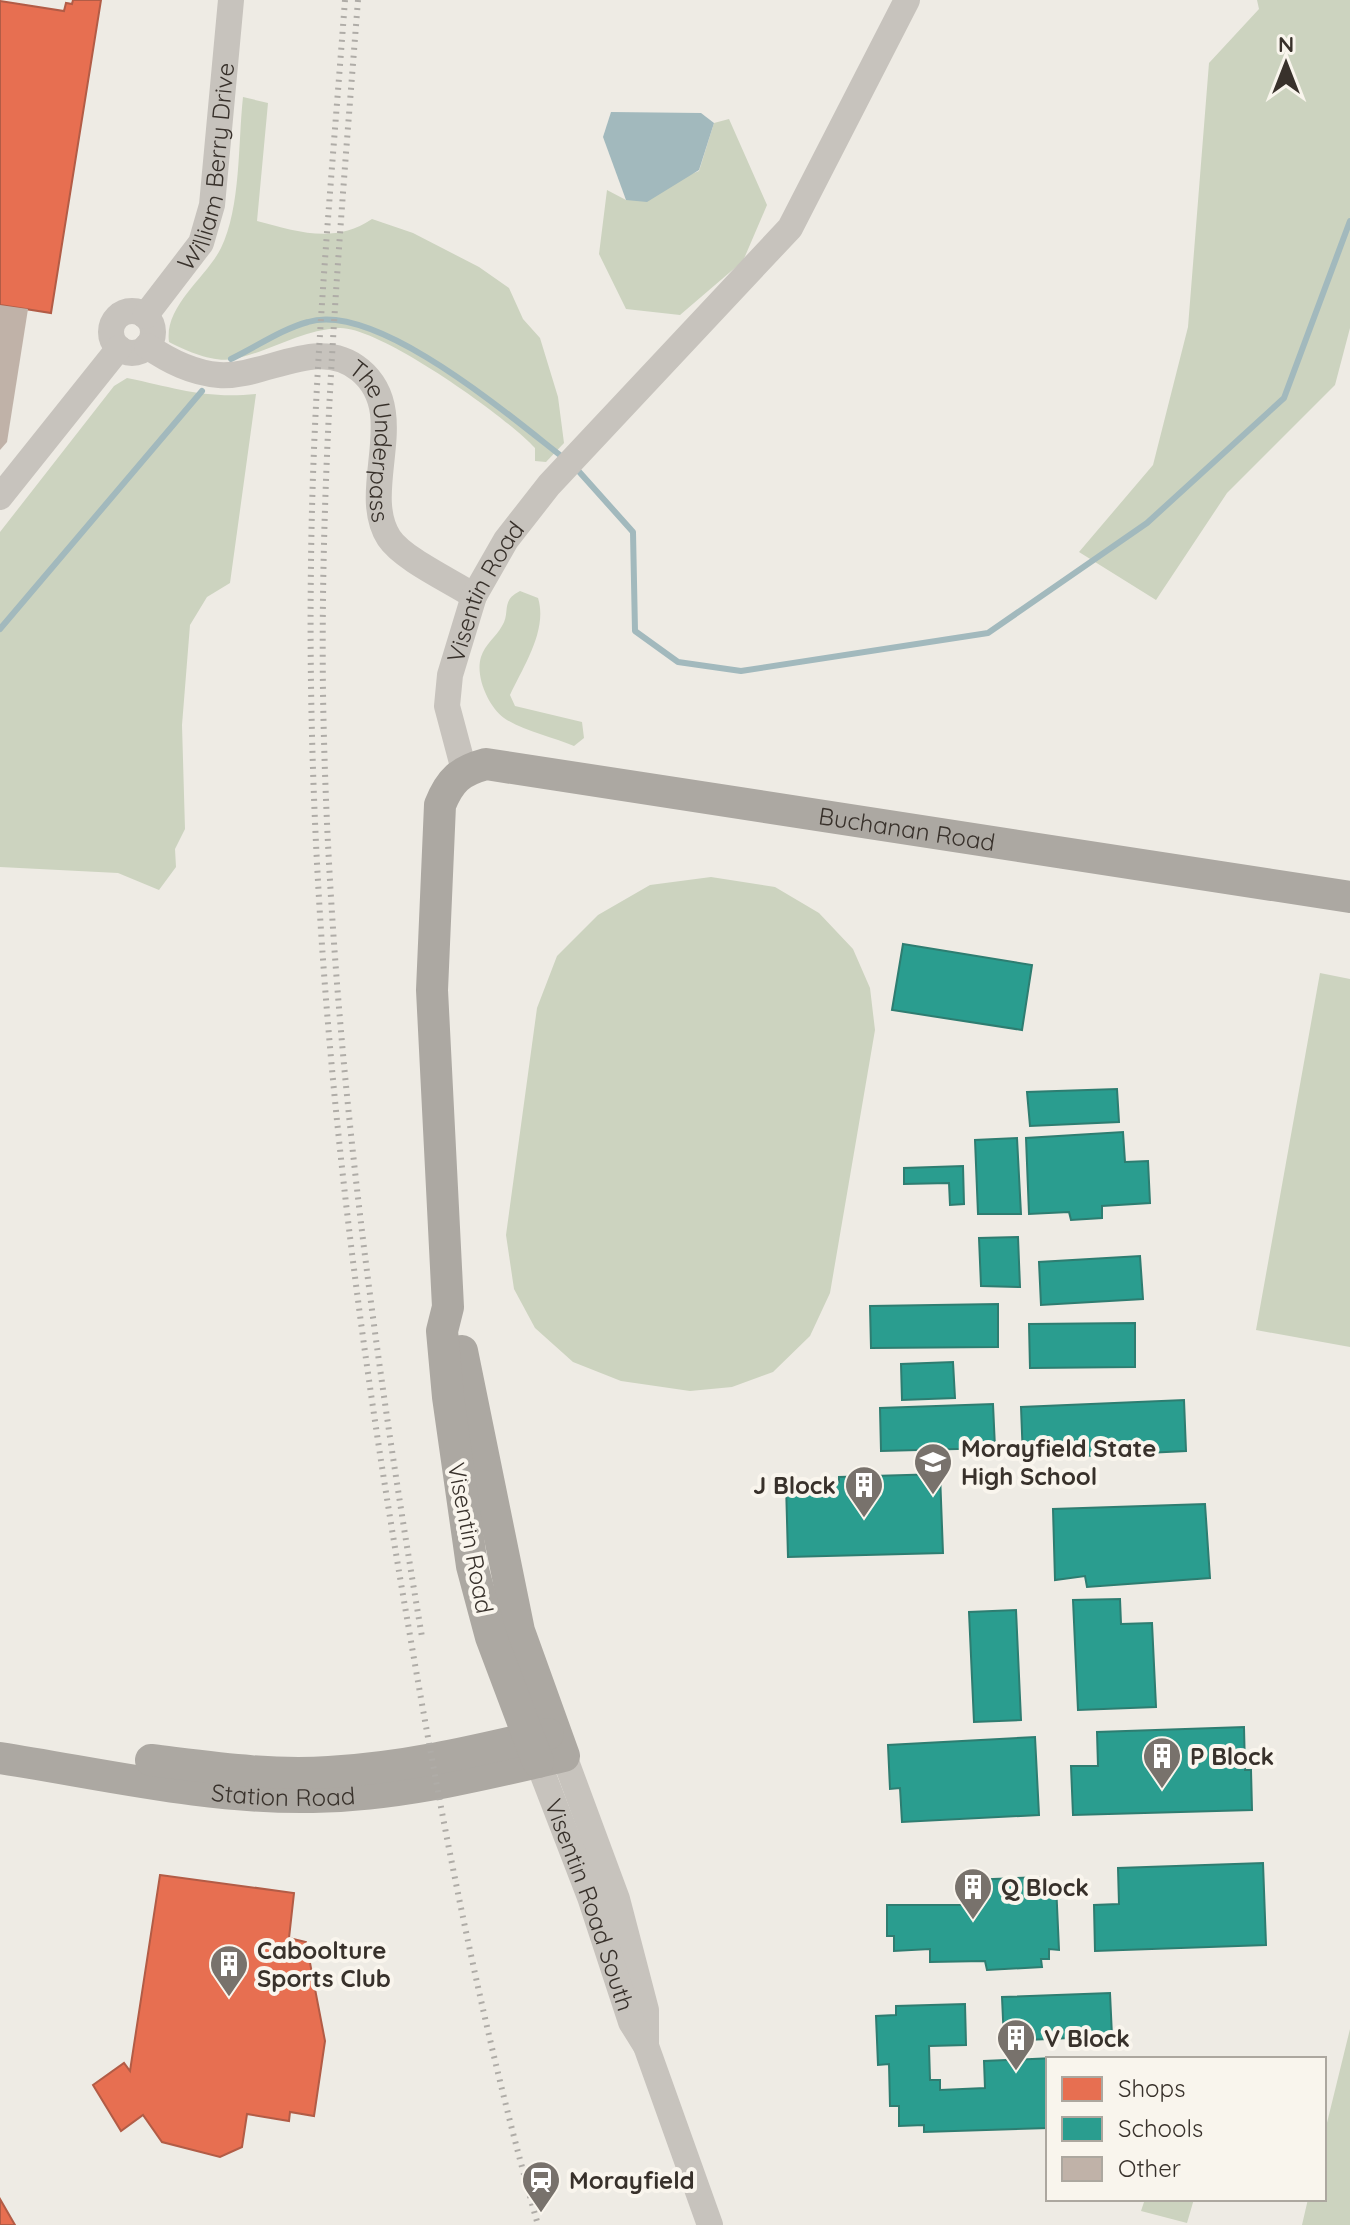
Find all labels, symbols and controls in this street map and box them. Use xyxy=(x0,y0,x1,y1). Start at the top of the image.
north arrow xyxy=(1246,24,1326,104)
text: N xyxy=(1278,30,1294,58)
street label: William Berry Drive xyxy=(170,61,240,276)
street label: The Underpass xyxy=(344,353,399,525)
street label: Visentin Road xyxy=(440,515,530,666)
street label: Buchanan Road xyxy=(817,800,997,857)
place label: Morayfield State High School xyxy=(961,1433,1156,1491)
school or university icon: Morayfield State High School xyxy=(912,1441,954,1496)
street label: Visentin Road xyxy=(442,1460,500,1616)
building icon: J Block xyxy=(843,1464,885,1519)
place label: J Block xyxy=(753,1470,836,1500)
building icon: P Block xyxy=(1141,1735,1183,1790)
place label: P Block xyxy=(1190,1741,1274,1771)
street label: Station Road xyxy=(210,1777,356,1812)
street label: Visentin Road South xyxy=(539,1794,641,2015)
building icon: Q Block xyxy=(952,1866,994,1921)
place label: Q Block xyxy=(1001,1872,1089,1902)
place label: Caboolture Sports Club xyxy=(257,1935,391,1993)
building icon: Caboolture Sports Club xyxy=(208,1943,250,1998)
building icon: V Block xyxy=(995,2017,1037,2072)
place label: V Block xyxy=(1044,2023,1130,2053)
legend xyxy=(1046,2057,1326,2201)
text: Shops xyxy=(1118,2073,1185,2103)
text: Schools xyxy=(1118,2113,1203,2143)
text: Other xyxy=(1118,2153,1181,2183)
station icon: Morayfield xyxy=(520,2159,562,2214)
place label: Morayfield xyxy=(569,2165,695,2195)

